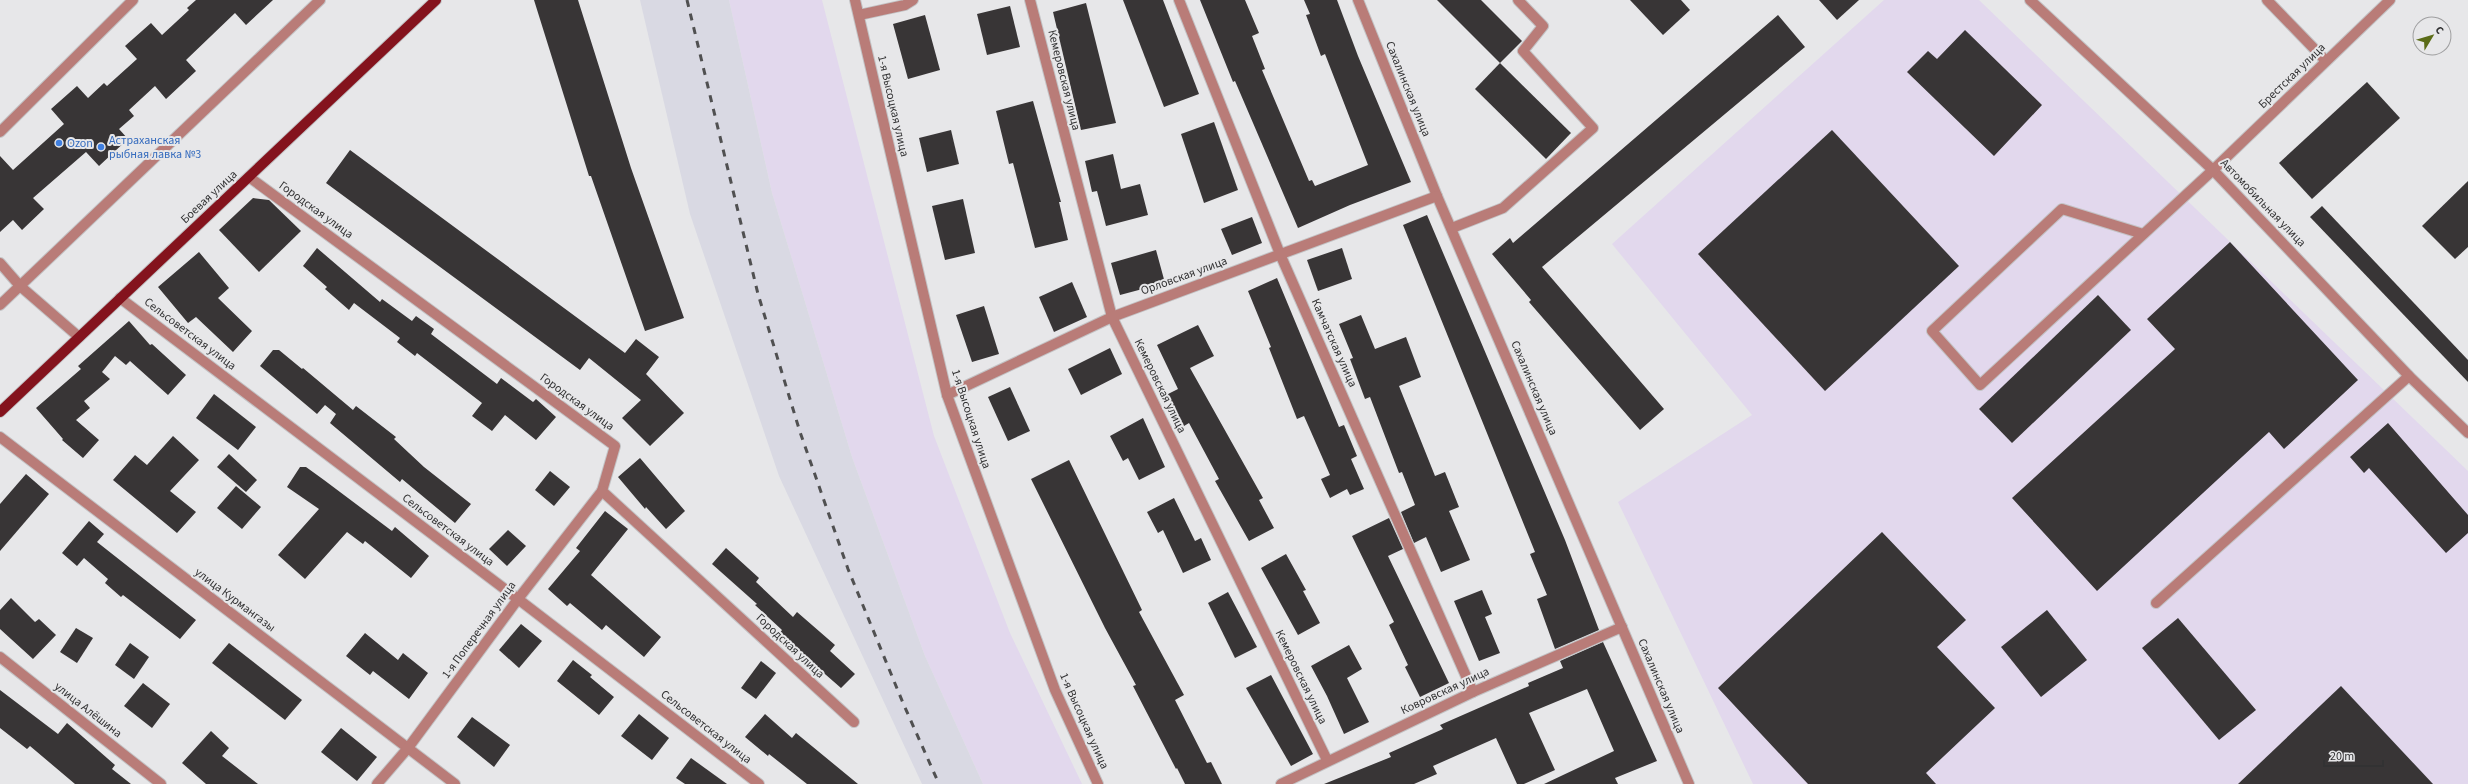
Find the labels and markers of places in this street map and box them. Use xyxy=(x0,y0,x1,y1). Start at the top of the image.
place label: Астраханская рыбная лавка №3 xyxy=(109,132,201,163)
place label: Ozon xyxy=(67,135,93,152)
marker: Ozon xyxy=(54,138,64,148)
marker: Астраханская рыбная лавка №3 xyxy=(96,142,106,152)

